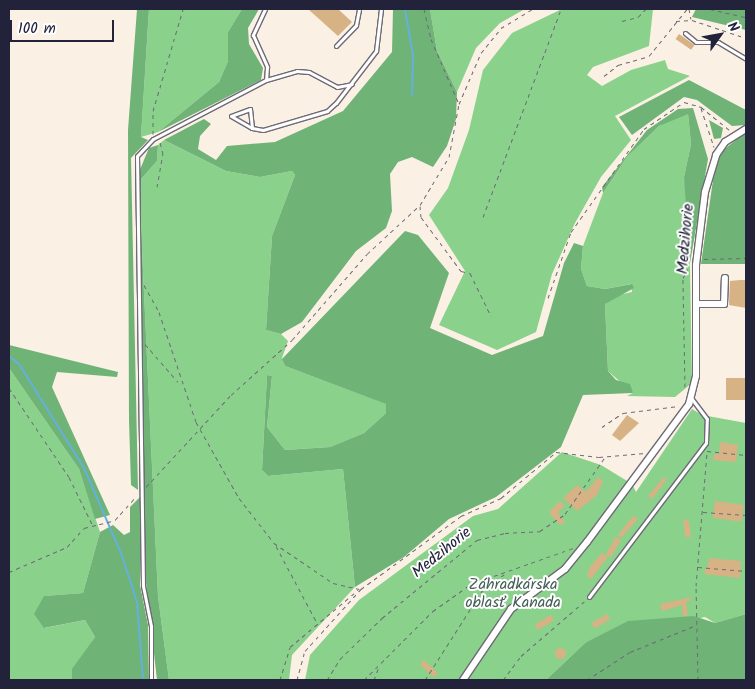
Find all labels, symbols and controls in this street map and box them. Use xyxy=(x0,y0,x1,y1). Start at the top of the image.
scale bar xyxy=(12,10,116,42)
north arrow xyxy=(695,10,745,60)
text: 100 m xyxy=(18,17,56,41)
text: N xyxy=(721,17,744,37)
street label: Medzihorie xyxy=(673,203,699,275)
street label: Medzihorie xyxy=(408,523,476,583)
park label: Záhradkárska oblasť Kanada xyxy=(465,575,561,613)

